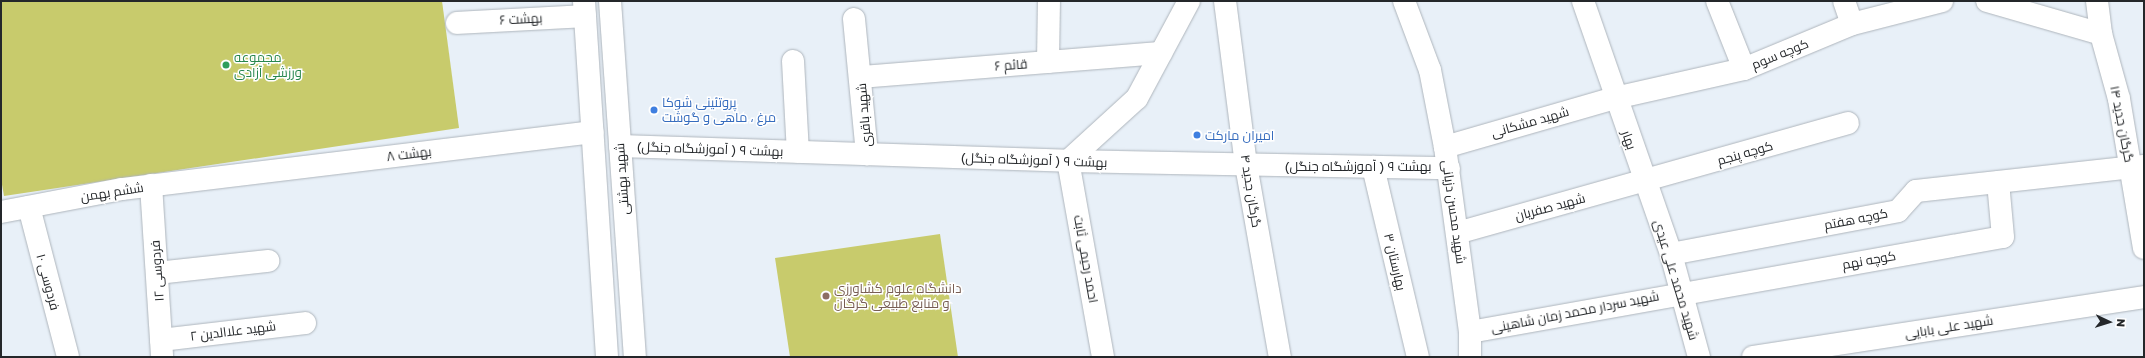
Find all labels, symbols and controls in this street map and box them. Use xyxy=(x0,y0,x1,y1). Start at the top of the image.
street label: ۶ بهشت xyxy=(499,10,543,28)
street label: کوچه سوم xyxy=(1749,36,1811,72)
place label: مجموعه ورزشی آزادی xyxy=(234,50,302,81)
street label: قائم ۶ xyxy=(994,56,1028,74)
marker: مجموعه ورزشی آزادی xyxy=(221,60,231,70)
street label: شهید باقری xyxy=(853,82,875,148)
street label: گرگان جدید ۱۴ xyxy=(2107,84,2137,164)
place label: پروتئینی شوکا مرغ‌ ، ماهی و گوشت xyxy=(662,95,776,126)
street label: شهید مشکانی xyxy=(1489,103,1571,141)
marker: پروتئینی شوکا مرغ‌ ، ماهی و گوشت xyxy=(649,105,659,115)
place label: امیران مارکت xyxy=(1205,127,1274,143)
street label: بهار xyxy=(1618,128,1640,152)
marker: امیران مارکت xyxy=(1192,130,1202,140)
street label: کوچه پنجم xyxy=(1715,138,1775,168)
street label: بهشت ۹ ( آموزشگاه جنگل) xyxy=(636,139,784,159)
street label: شهید بهشتی xyxy=(612,143,632,215)
street label: ۸ بهشت xyxy=(386,144,432,164)
street label: بهشت ۹ ( آموزشگاه جنگل) xyxy=(960,150,1108,170)
street label: گرگان جدید ۴ xyxy=(1238,153,1264,229)
street label: بهشت ۹ ( آموزشگاه جنگل) xyxy=(1285,158,1431,174)
street label: شهید محسن دزیانی xyxy=(1439,159,1469,265)
street label: ششم بهمن xyxy=(79,179,145,205)
street label: شهید صفریان xyxy=(1513,190,1587,224)
street label: کوچه هفتم xyxy=(1823,205,1889,233)
street label: احمد رحیمی ثابت xyxy=(1071,214,1101,304)
street label: شهید محمد علی عیدی xyxy=(1650,218,1702,342)
street label: بهارستان ۳ xyxy=(1381,232,1409,292)
street label: ۱۲ فردوسی xyxy=(147,240,167,302)
street label: کوچه نهم xyxy=(1841,248,1897,272)
street label: ۱۰ فردوسی xyxy=(33,252,63,312)
place label: دانشگاه علوم کشاورزی و منابع طبیعی گرگان xyxy=(834,281,962,312)
street label: شهید سردار محمد زمان شاهینی xyxy=(1490,288,1660,336)
marker: دانشگاه علوم کشاورزی و منابع طبیعی گرگان xyxy=(821,291,831,301)
north arrow xyxy=(2089,302,2129,342)
street label: شهید علی بابایی xyxy=(1904,312,1994,342)
street label: ۲ شهید علاالدین xyxy=(189,318,277,344)
text: N xyxy=(2115,318,2128,328)

